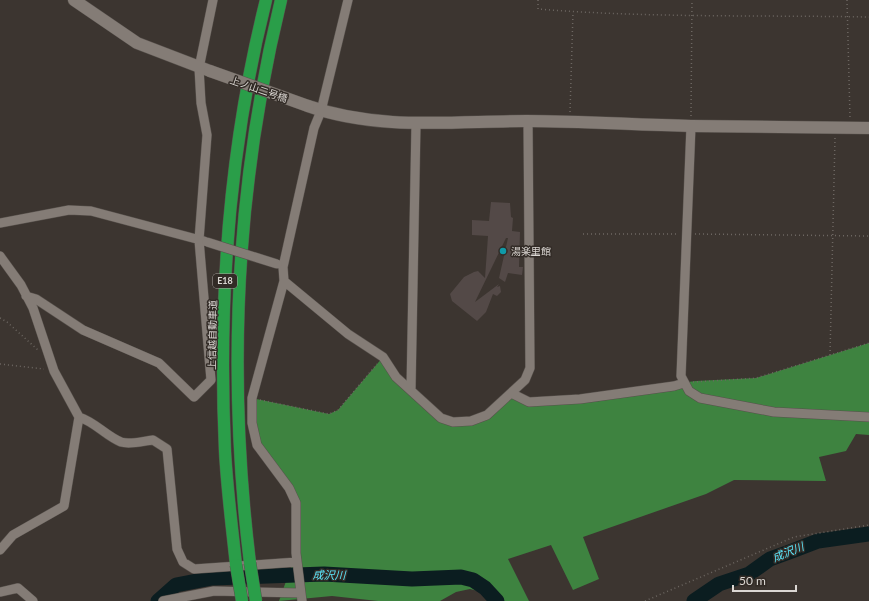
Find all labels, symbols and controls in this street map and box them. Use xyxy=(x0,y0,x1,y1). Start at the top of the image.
street label: 上ノ山二号橋 xyxy=(229,74,289,104)
place label: 湯楽里館 xyxy=(511,245,551,257)
marker: 湯楽里館 xyxy=(498,246,508,256)
road number: E18 xyxy=(213,274,237,288)
street label: 上信越自動車道 xyxy=(205,300,219,370)
water label: 成沢川 xyxy=(770,539,806,564)
scale bar xyxy=(733,567,796,593)
water label: 成沢川 xyxy=(312,568,347,581)
text: 50 m xyxy=(739,573,766,588)

